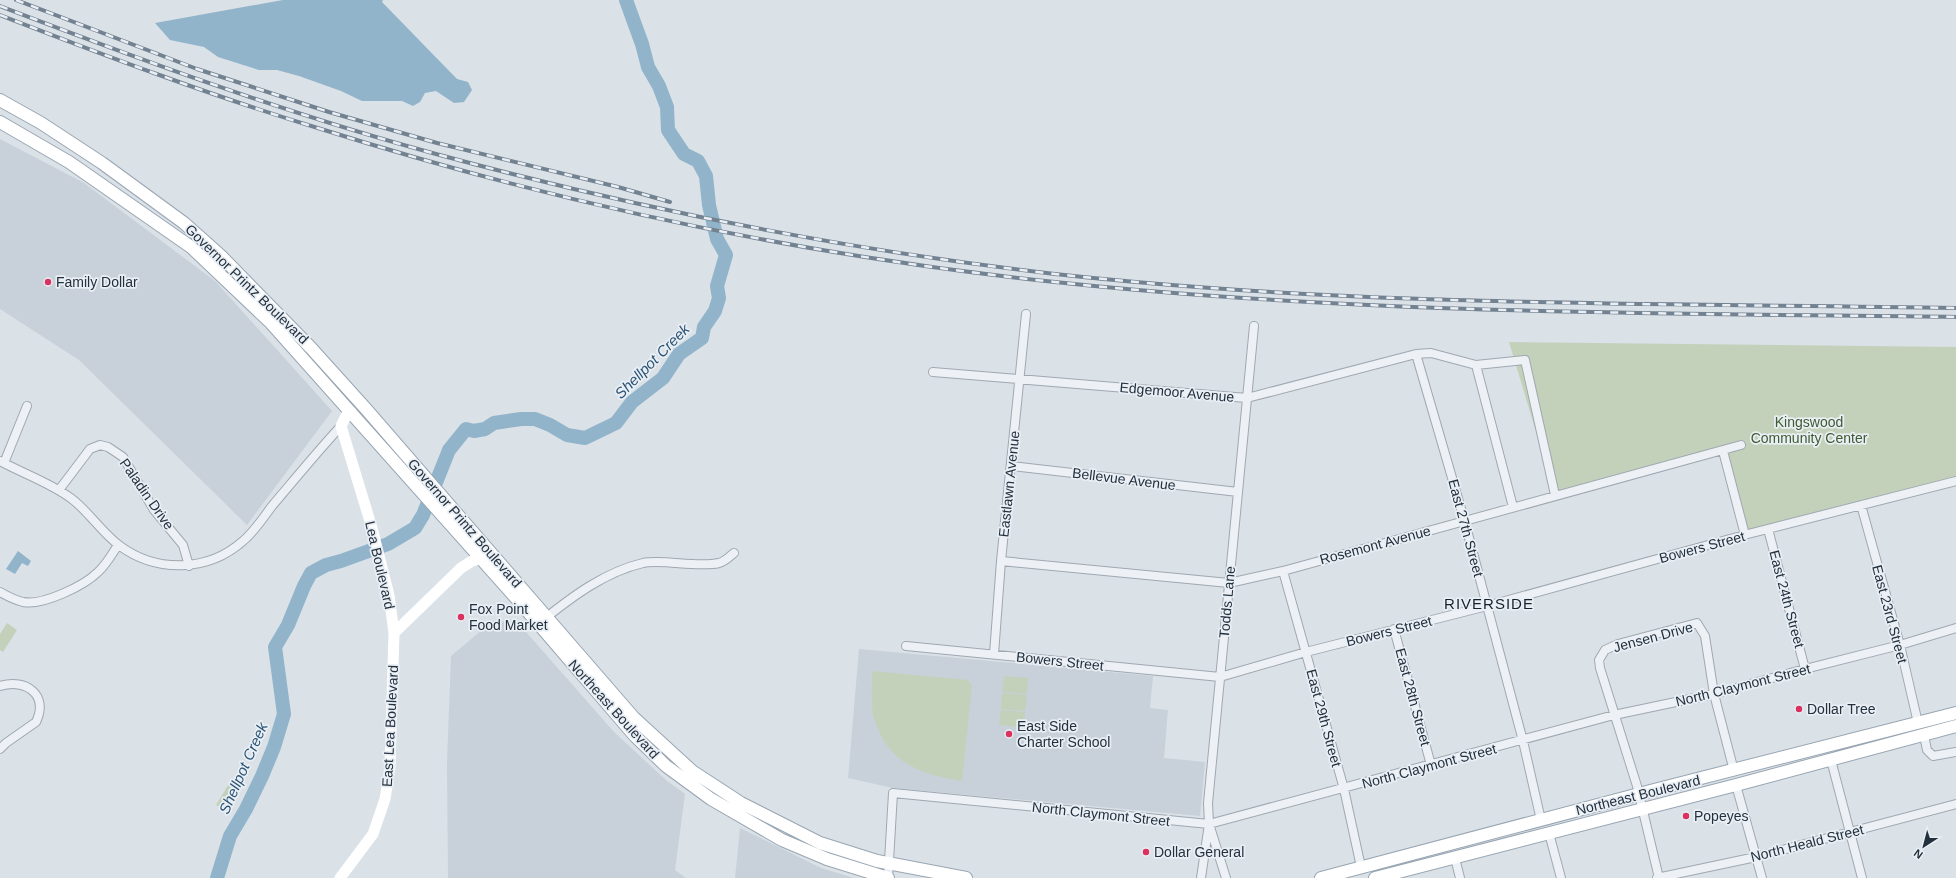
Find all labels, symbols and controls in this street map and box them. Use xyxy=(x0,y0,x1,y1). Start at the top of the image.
street label: Governor Printz Boulevard xyxy=(182,221,312,347)
place label: Family Dollar xyxy=(56,274,138,290)
marker: Family Dollar xyxy=(43,277,53,287)
water label: Shellpot Creek xyxy=(611,319,694,402)
street label: Edgemoor Avenue xyxy=(1119,379,1235,405)
park label: Kingswood Community Center xyxy=(1751,414,1868,446)
street label: Eastlawn Avenue xyxy=(995,430,1023,538)
street label: Paladin Drive xyxy=(117,455,178,533)
street label: Governor Printz Boulevard xyxy=(405,455,525,591)
street label: Bellevue Avenue xyxy=(1071,465,1177,493)
street label: East 27th Street xyxy=(1445,477,1487,579)
street label: Lea Boulevard xyxy=(362,519,398,611)
street label: Rosemont Avenue xyxy=(1318,522,1432,568)
street label: Bowers Street xyxy=(1657,528,1747,566)
street label: East 24th Street xyxy=(1766,548,1808,650)
street label: East 23rd Street xyxy=(1869,563,1911,665)
street label: Todds Lane xyxy=(1216,565,1238,639)
district label: RIVERSIDE xyxy=(1444,595,1534,612)
place label: Fox Point Food Market xyxy=(469,601,548,633)
marker: Fox Point Food Market xyxy=(456,612,466,622)
street label: Bowers Street xyxy=(1344,613,1434,649)
street label: Jensen Drive xyxy=(1611,619,1695,655)
street label: East 28th Street xyxy=(1392,646,1434,748)
street label: Bowers Street xyxy=(1015,648,1105,674)
street label: Northeast Boulevard xyxy=(565,656,663,762)
street label: North Claymont Street xyxy=(1674,660,1812,710)
street label: East Lea Boulevard xyxy=(379,665,401,787)
street label: East 29th Street xyxy=(1303,667,1345,769)
place label: Dollar Tree xyxy=(1807,701,1876,717)
marker: Dollar Tree xyxy=(1794,704,1804,714)
water label: Shellpot Creek xyxy=(215,718,271,816)
place label: East Side Charter School xyxy=(1017,718,1110,750)
marker: East Side Charter School xyxy=(1004,729,1014,739)
street label: North Claymont Street xyxy=(1360,740,1498,792)
street label: Northeast Boulevard xyxy=(1574,772,1702,818)
street label: North Claymont Street xyxy=(1031,799,1171,829)
place label: Popeyes xyxy=(1694,808,1748,824)
marker: Popeyes xyxy=(1681,811,1691,821)
street label: North Heald Street xyxy=(1749,821,1865,865)
north arrow xyxy=(1904,826,1944,866)
place label: Dollar General xyxy=(1154,844,1244,860)
marker: Dollar General xyxy=(1141,847,1151,857)
text: N xyxy=(1911,847,1925,861)

